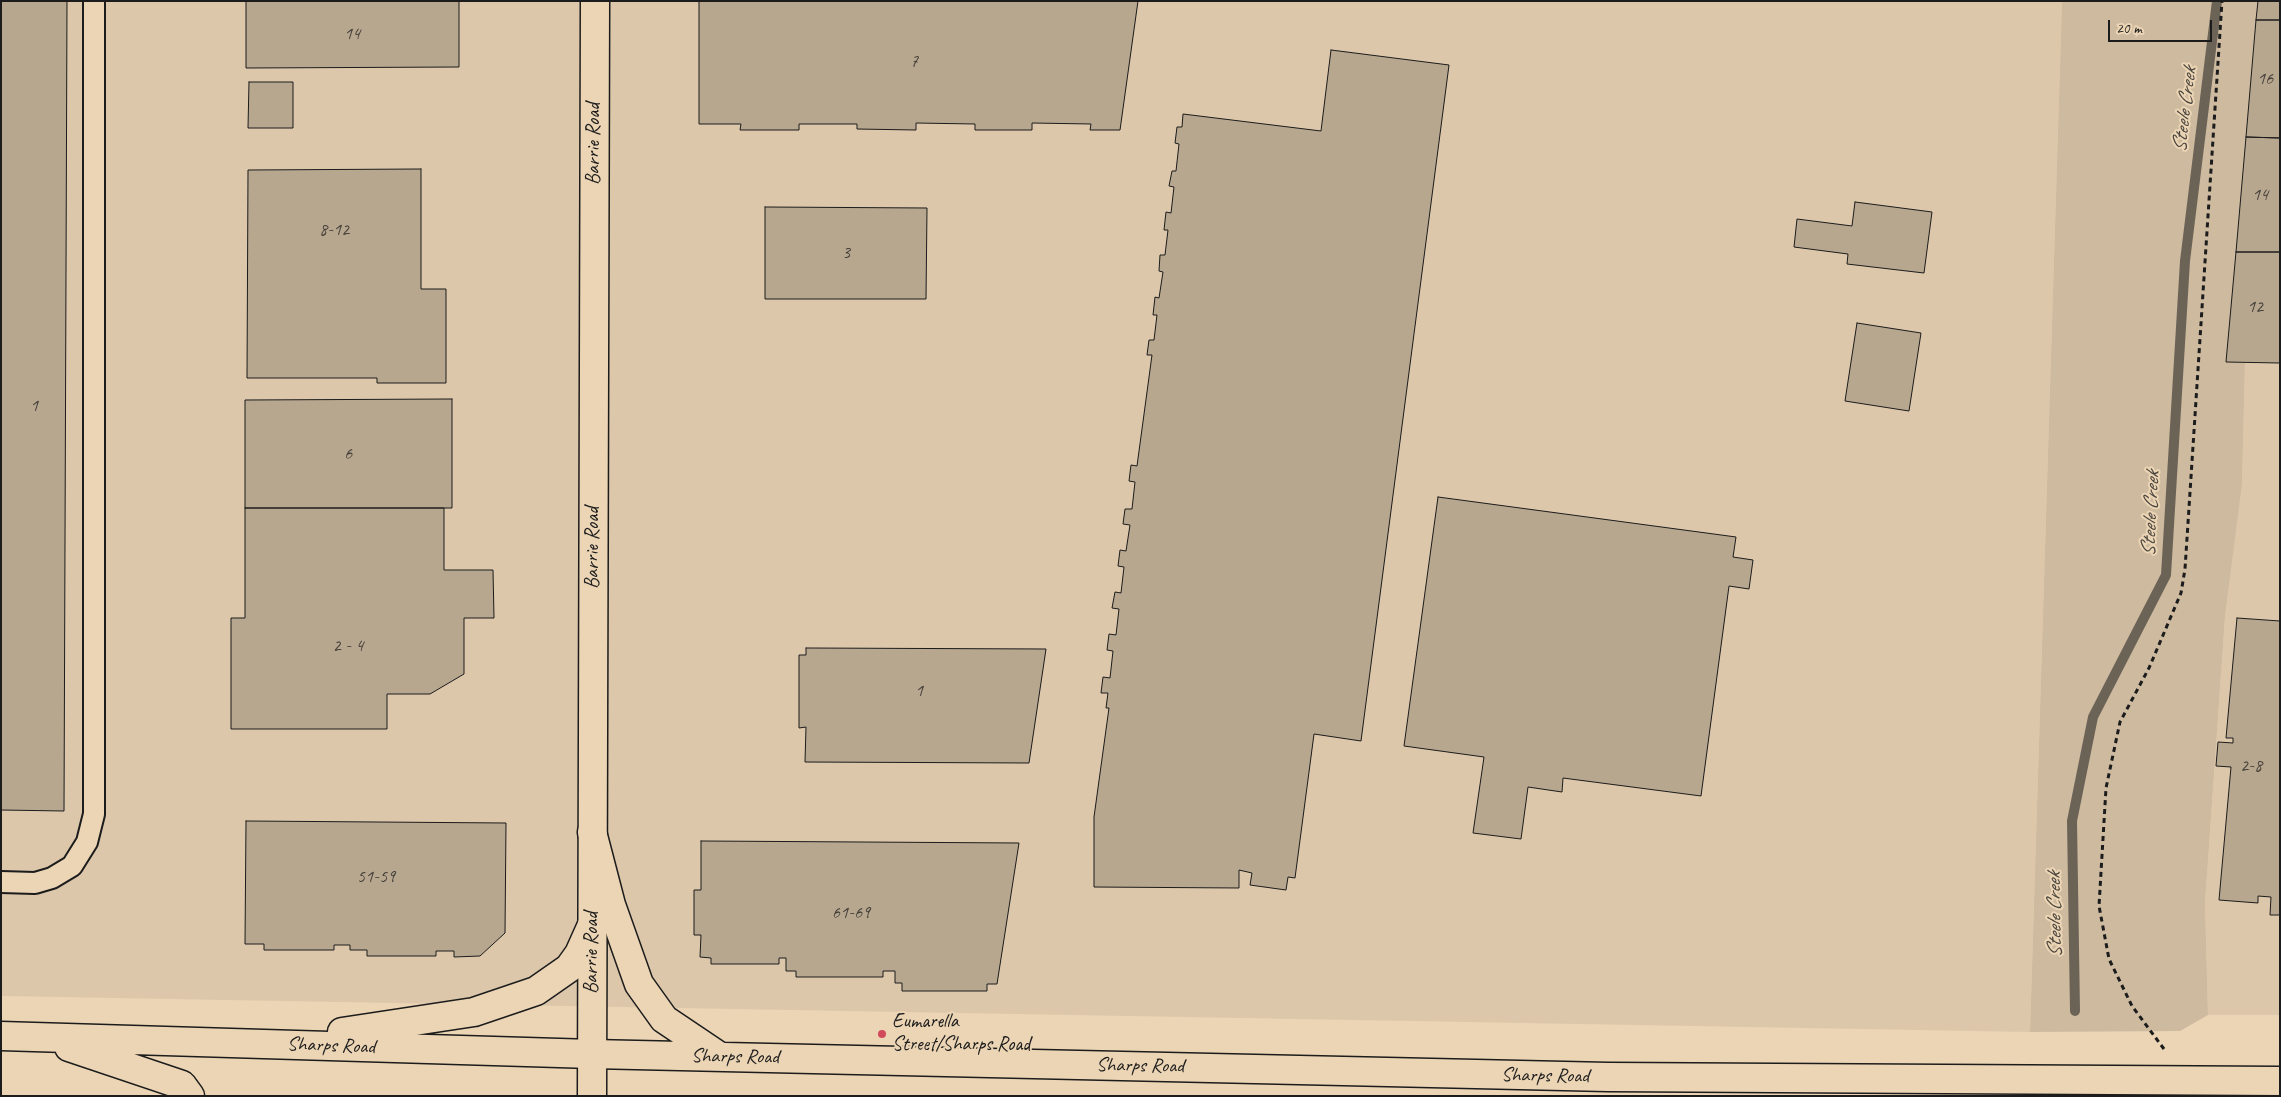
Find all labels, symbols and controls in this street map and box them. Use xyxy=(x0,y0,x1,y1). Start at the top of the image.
scale bar xyxy=(2111,10,2215,42)
text: 20 m xyxy=(2116,19,2142,38)
house number: 14 xyxy=(344,23,360,45)
house number: 7 xyxy=(910,51,918,73)
water label: Steele Creek xyxy=(2167,66,2203,154)
house number: 16 xyxy=(2257,68,2273,90)
street label: Barrie Road xyxy=(582,103,606,185)
house number: 14 xyxy=(2252,184,2268,206)
house number: 8-12 xyxy=(319,219,349,241)
house number: 3 xyxy=(842,242,850,264)
house number: 12 xyxy=(2247,296,2263,318)
house number: 1 xyxy=(30,395,38,417)
house number: 6 xyxy=(344,443,352,465)
water label: Steele Creek xyxy=(2136,471,2166,557)
street label: Barrie Road xyxy=(581,507,605,589)
house number: 2 - 4 xyxy=(333,635,363,657)
house number: 1 xyxy=(915,680,923,702)
house number: 2-8 xyxy=(2240,755,2262,777)
house number: 51-59 xyxy=(357,866,395,888)
water label: Steele Creek xyxy=(2042,872,2068,958)
house number: 61-69 xyxy=(832,902,870,924)
street label: Barrie Road xyxy=(580,912,604,994)
place label: Eumarella Street/Sharps Road xyxy=(892,1010,1030,1057)
marker: Eumarella Street/Sharps Road xyxy=(876,1028,888,1040)
street label: Sharps Road xyxy=(287,1032,375,1060)
street label: Sharps Road xyxy=(691,1044,779,1070)
street label: Sharps Road xyxy=(1096,1053,1184,1079)
street label: Sharps Road xyxy=(1501,1063,1589,1089)

